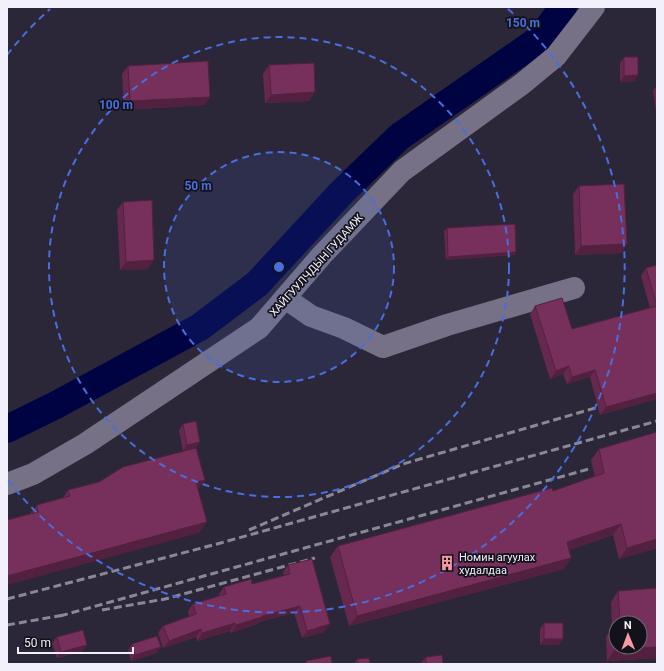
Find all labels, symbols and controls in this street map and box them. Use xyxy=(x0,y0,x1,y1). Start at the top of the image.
text: 150 m xyxy=(506,16,540,30)
text: 100 m xyxy=(99,98,133,112)
text: 50 m xyxy=(184,179,212,193)
street label: ХАЙГУУЛЧДЫН ГУДАМЖ xyxy=(267,212,366,319)
centre of rings xyxy=(272,260,286,274)
place label: Номин агуулах худалдаа xyxy=(459,551,536,577)
building icon: Номин агуулах худалдаа xyxy=(438,554,456,572)
north arrow xyxy=(608,615,648,655)
text: N xyxy=(624,619,632,632)
scale bar xyxy=(18,629,133,655)
text: 50 m xyxy=(24,636,51,650)

